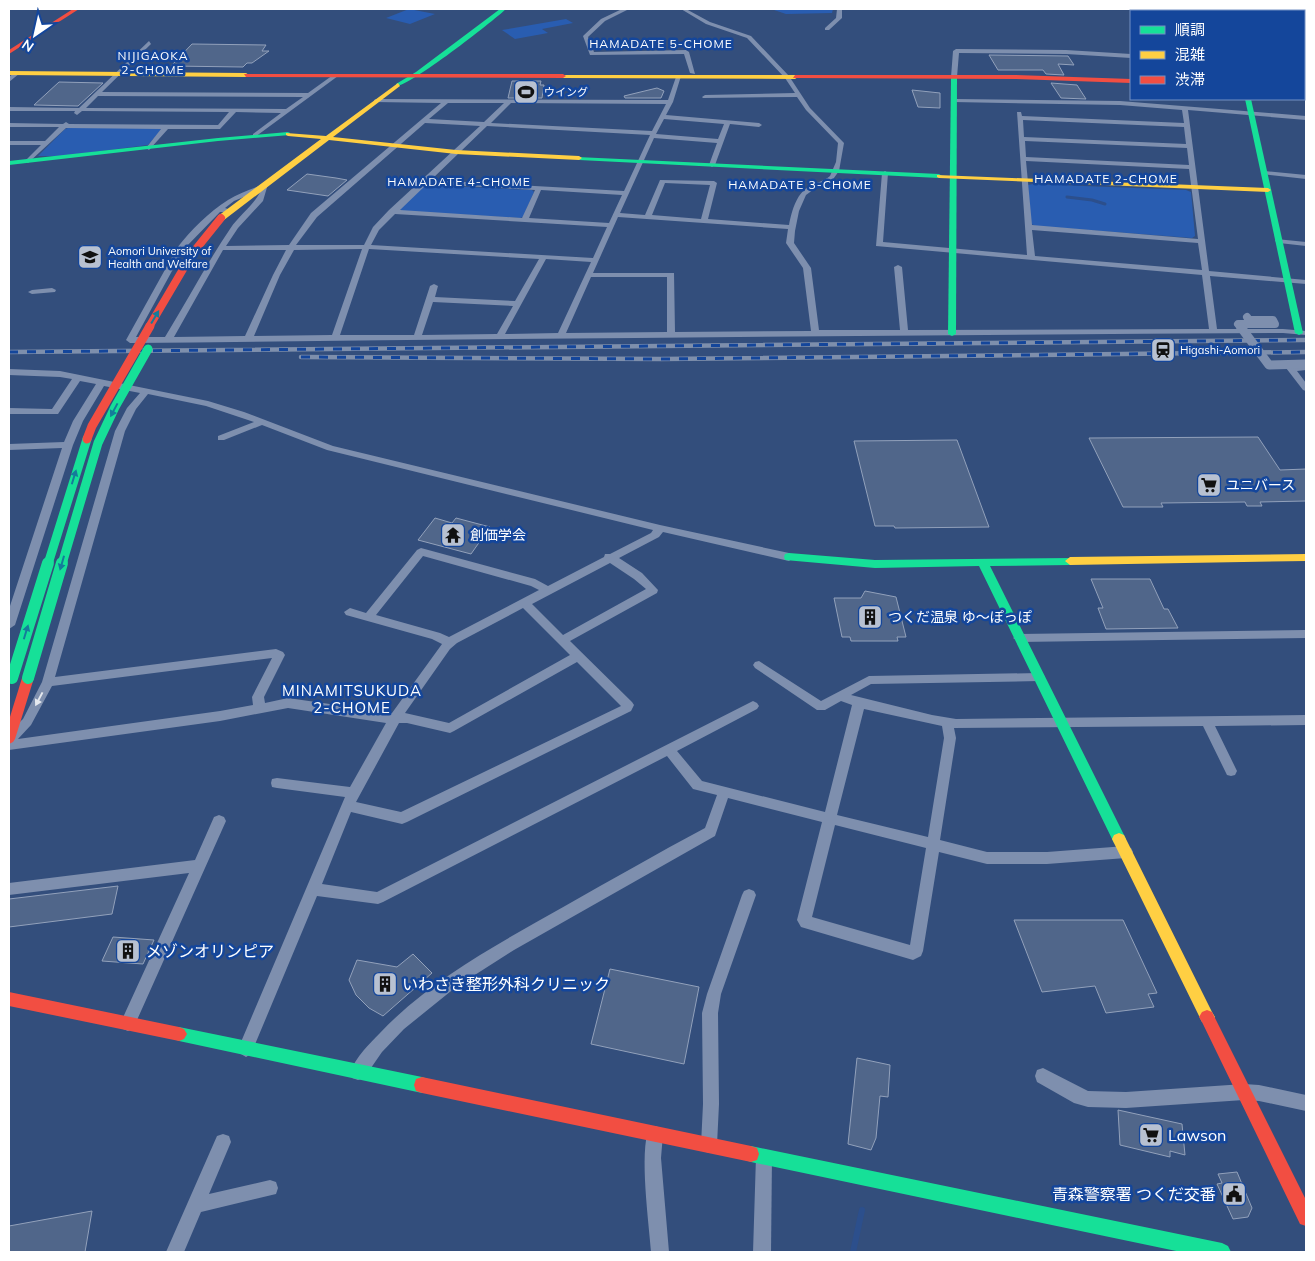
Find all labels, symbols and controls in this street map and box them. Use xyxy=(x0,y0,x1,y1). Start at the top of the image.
north arrow xyxy=(10,10,60,60)
legend xyxy=(1130,10,1305,100)
text: 順調 xyxy=(1175,20,1205,39)
text: N xyxy=(18,35,37,56)
district label: HAMADATE 5-CHOME xyxy=(589,36,733,51)
text: 混雑 xyxy=(1175,45,1205,64)
district label: NIJIGAOKA 2-CHOME xyxy=(118,48,188,77)
text: 渋滞 xyxy=(1175,70,1205,89)
sports icon: ウイング xyxy=(513,79,539,105)
place label: ウイング xyxy=(544,85,588,99)
district label: HAMADATE 2-CHOME xyxy=(1034,171,1178,186)
district label: HAMADATE 4-CHOME xyxy=(387,174,531,189)
district label: HAMADATE 3-CHOME xyxy=(728,177,872,192)
school or university icon: Aomori University of Health and Welfare xyxy=(77,244,103,270)
place label: Aomori University of Health and Welfare xyxy=(108,244,211,271)
one-way arrow xyxy=(151,310,160,323)
station icon: Higashi-Aomori xyxy=(1150,337,1176,363)
place label: Higashi-Aomori xyxy=(1180,343,1260,357)
one-way arrow xyxy=(110,402,118,417)
one-way arrow xyxy=(71,469,79,484)
supermarket icon: ユニバース xyxy=(1196,472,1222,498)
place label: ユニバース xyxy=(1226,476,1295,494)
temple icon: 創価学会 xyxy=(440,522,466,548)
place label: 創価学会 xyxy=(470,526,526,544)
one-way arrow xyxy=(58,556,66,571)
building icon: つくだ温泉 ゆ～ぽっぽ xyxy=(857,604,883,630)
place label: つくだ温泉 ゆ～ぽっぽ xyxy=(888,608,1032,626)
one-way arrow xyxy=(23,624,31,639)
district label: MINAMITSUKUDA 2-CHOME xyxy=(282,681,422,717)
one-way arrow xyxy=(35,692,43,706)
building icon: メゾンオリンピア xyxy=(115,938,141,964)
place label: メゾンオリンピア xyxy=(146,941,274,961)
building icon: いわさき整形外科クリニック xyxy=(372,971,398,997)
place label: いわさき整形外科クリニック xyxy=(402,974,610,994)
supermarket icon: Lawson xyxy=(1138,1122,1164,1148)
place label: Lawson xyxy=(1168,1125,1226,1145)
public building icon: 青森警察署 つくだ交番 xyxy=(1221,1181,1247,1207)
place label: 青森警察署 つくだ交番 xyxy=(1052,1184,1216,1204)

